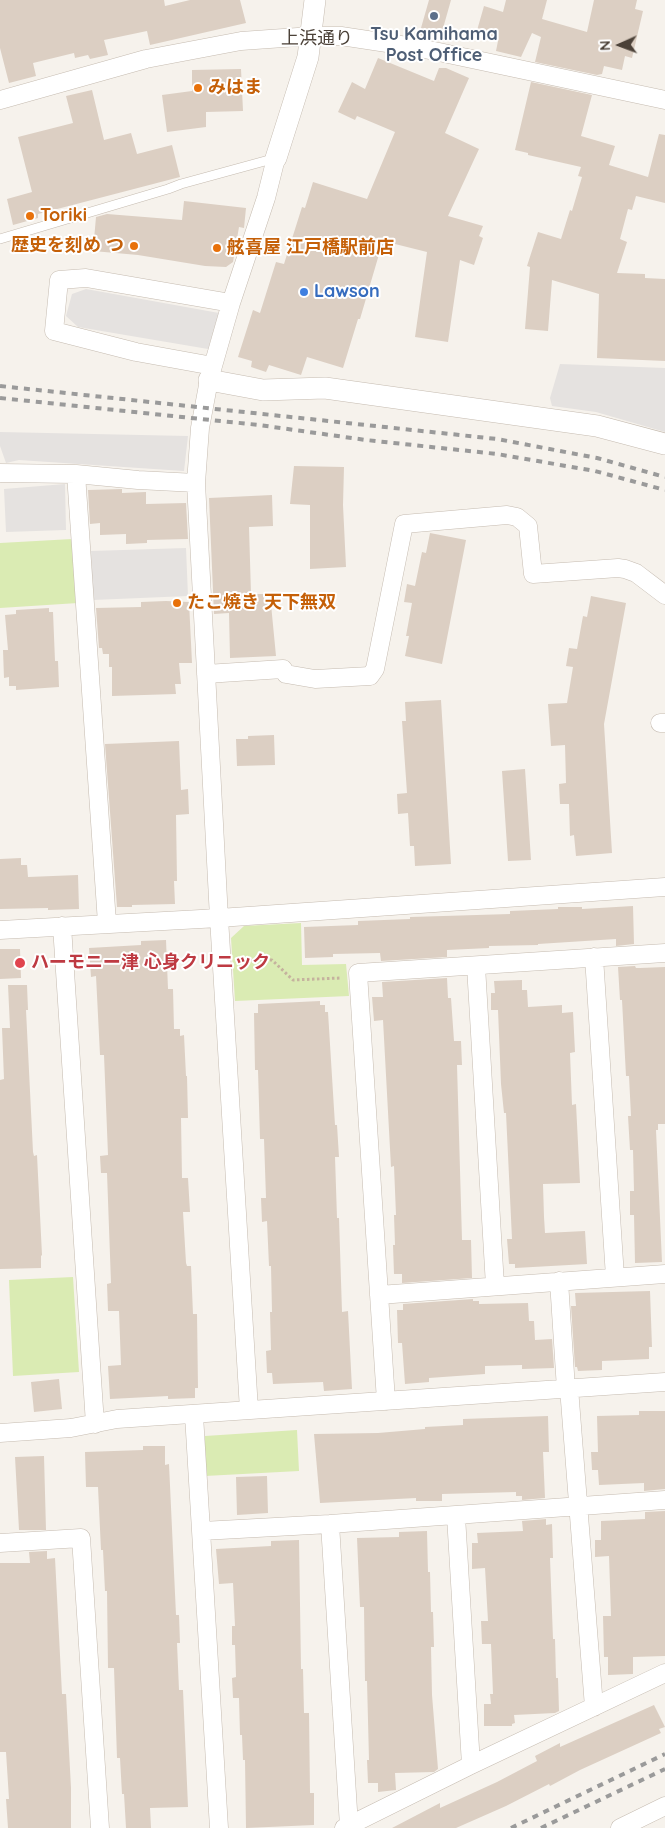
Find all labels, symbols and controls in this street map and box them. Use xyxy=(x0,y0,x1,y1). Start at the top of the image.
marker: Tsu Kamihama Post Office xyxy=(428,10,440,22)
north arrow xyxy=(595,20,645,70)
place label: Tsu Kamihama Post Office xyxy=(370,24,498,66)
street label: 上浜通り xyxy=(281,28,353,50)
text: N xyxy=(596,40,614,51)
place label: みはま xyxy=(208,77,262,99)
marker: みはま xyxy=(192,82,204,94)
place label: Toriki xyxy=(40,205,87,227)
marker: Toriki xyxy=(24,210,36,222)
place label: 歴史を刻め つ xyxy=(11,235,124,257)
place label: 舷喜屋 江戸橋駅前店 xyxy=(227,237,394,259)
marker: 歴史を刻め つ xyxy=(128,240,140,252)
marker: 舷喜屋 江戸橋駅前店 xyxy=(211,242,223,254)
place label: Lawson xyxy=(314,281,380,303)
marker: Lawson xyxy=(298,286,310,298)
place label: たこ焼き 天下無双 xyxy=(187,592,336,614)
marker: たこ焼き 天下無双 xyxy=(171,597,183,609)
place label: ハーモニー津 心身クリニック xyxy=(31,952,270,974)
marker: ハーモニー津 心身クリニック xyxy=(13,956,27,970)

